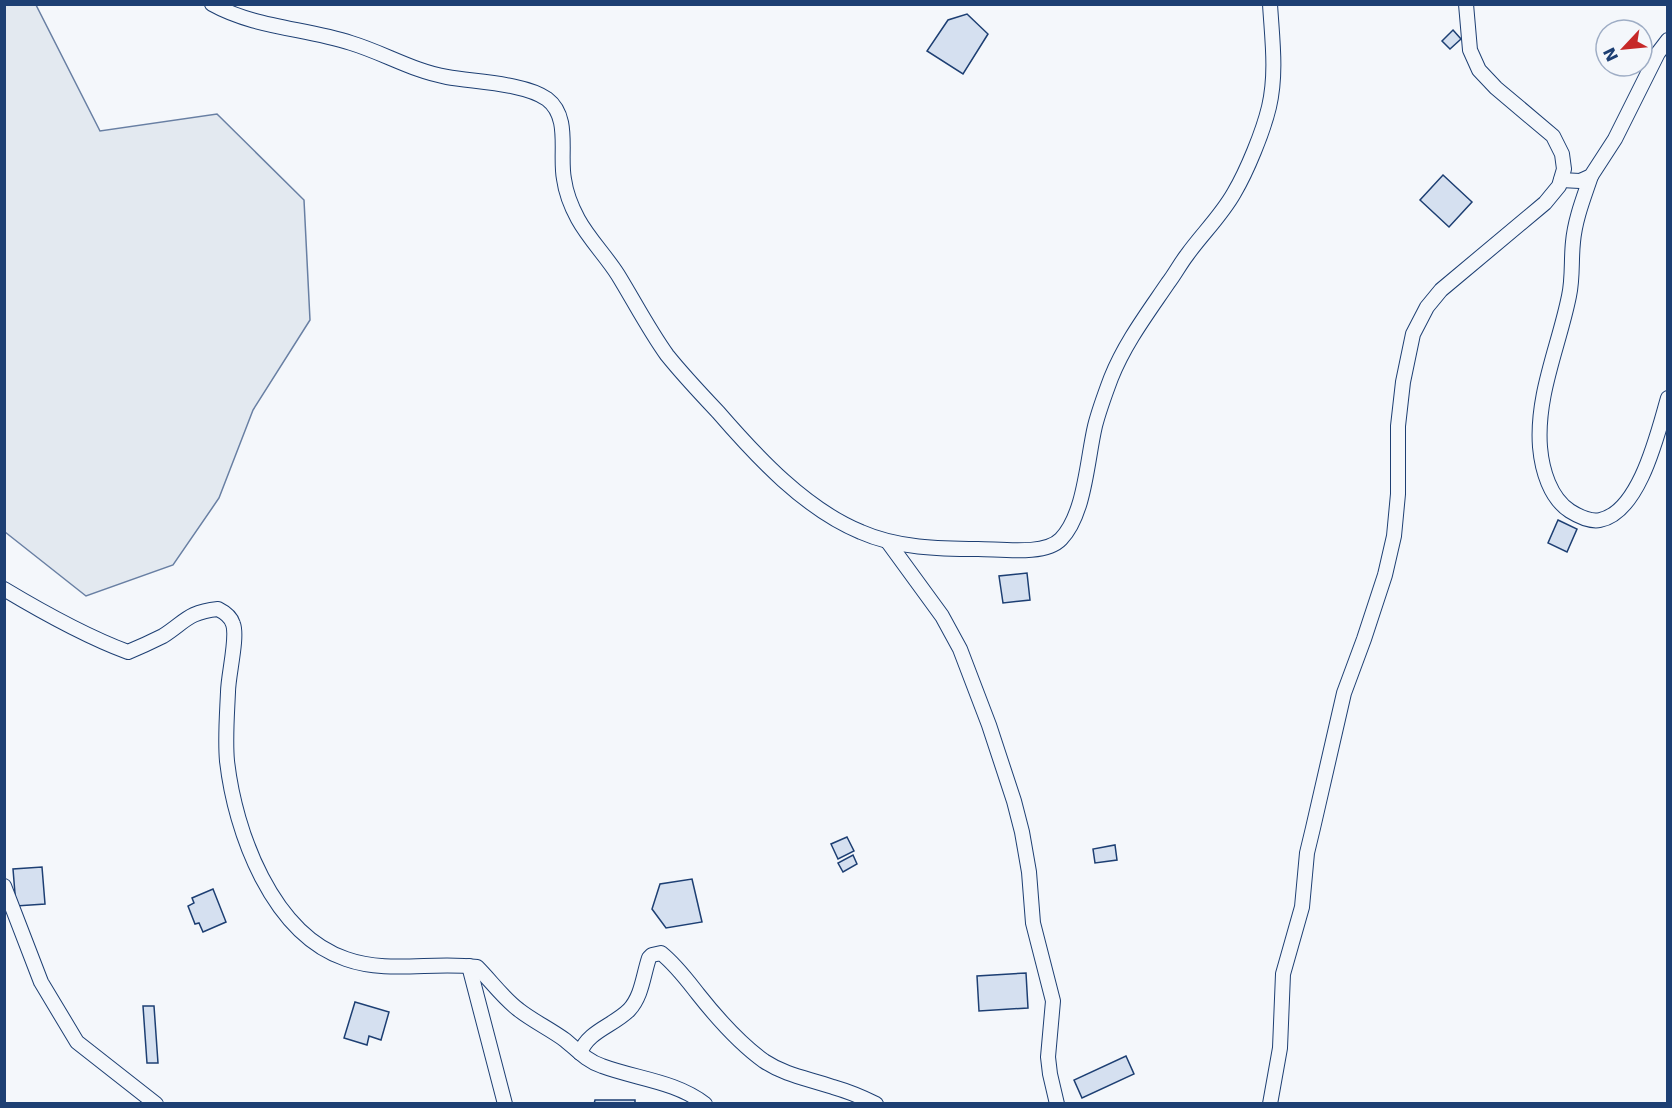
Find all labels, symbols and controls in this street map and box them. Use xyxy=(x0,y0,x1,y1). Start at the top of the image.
north arrow xyxy=(1594,18,1654,78)
text: N xyxy=(1599,44,1622,65)

